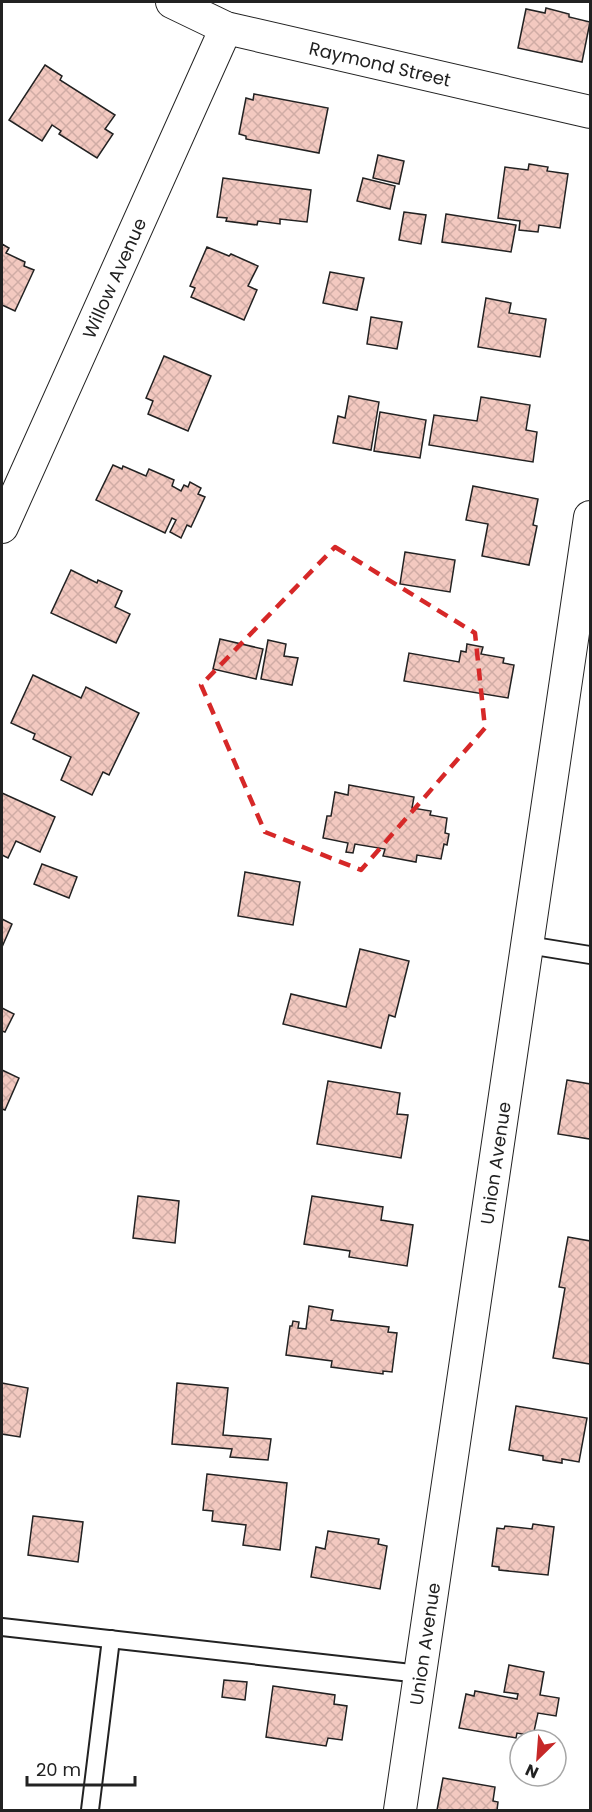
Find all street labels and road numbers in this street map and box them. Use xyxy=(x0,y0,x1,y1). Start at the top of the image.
street label: Raymond Street xyxy=(307,35,453,92)
street label: Willow Avenue xyxy=(76,214,152,342)
street label: Union Avenue xyxy=(474,1100,516,1226)
street label: Union Avenue xyxy=(403,1581,446,1707)

